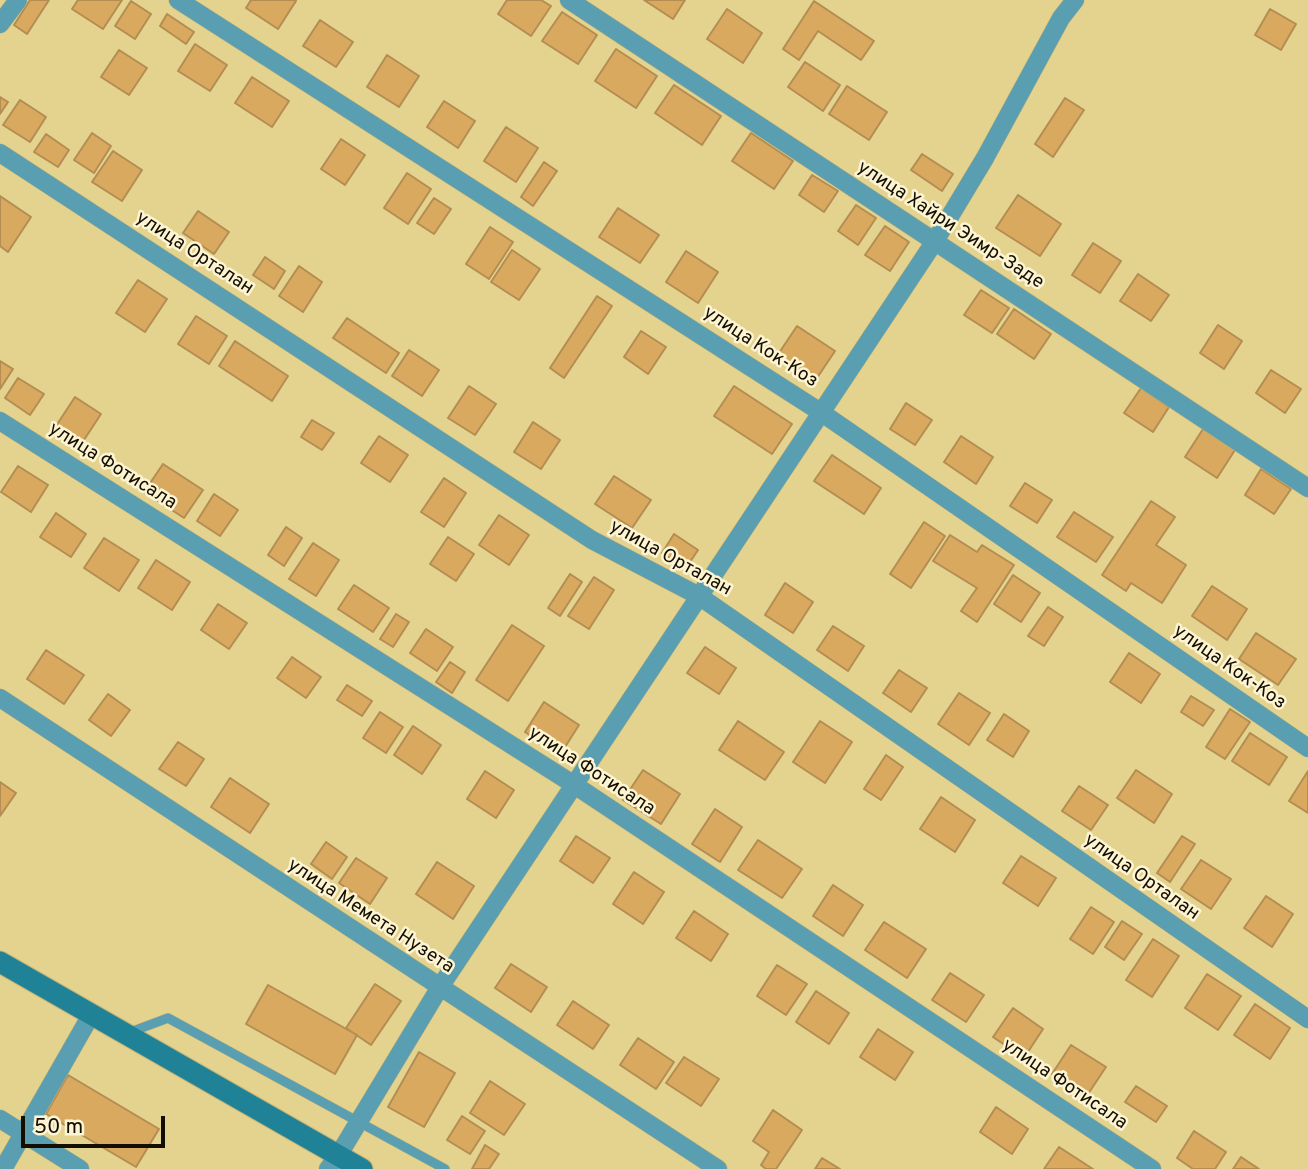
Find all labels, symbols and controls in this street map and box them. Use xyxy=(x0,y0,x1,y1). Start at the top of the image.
street label: улица Хайри Эимр-Заде xyxy=(852,157,1048,295)
street label: улица Орталан xyxy=(131,207,257,301)
street label: улица Кок-Коз xyxy=(698,302,822,394)
street label: улица Фотисала xyxy=(44,419,180,515)
street label: улица Орталан xyxy=(605,516,735,602)
street label: улица Кок-Коз xyxy=(1168,621,1290,715)
street label: улица Фотисала xyxy=(523,723,659,821)
street label: улица Орталан xyxy=(1079,830,1203,926)
street label: улица Мемета Нузета xyxy=(282,855,458,979)
street label: улица Фотисала xyxy=(997,1035,1131,1135)
scale bar xyxy=(24,1102,168,1146)
text: 50 m xyxy=(34,1114,83,1141)

